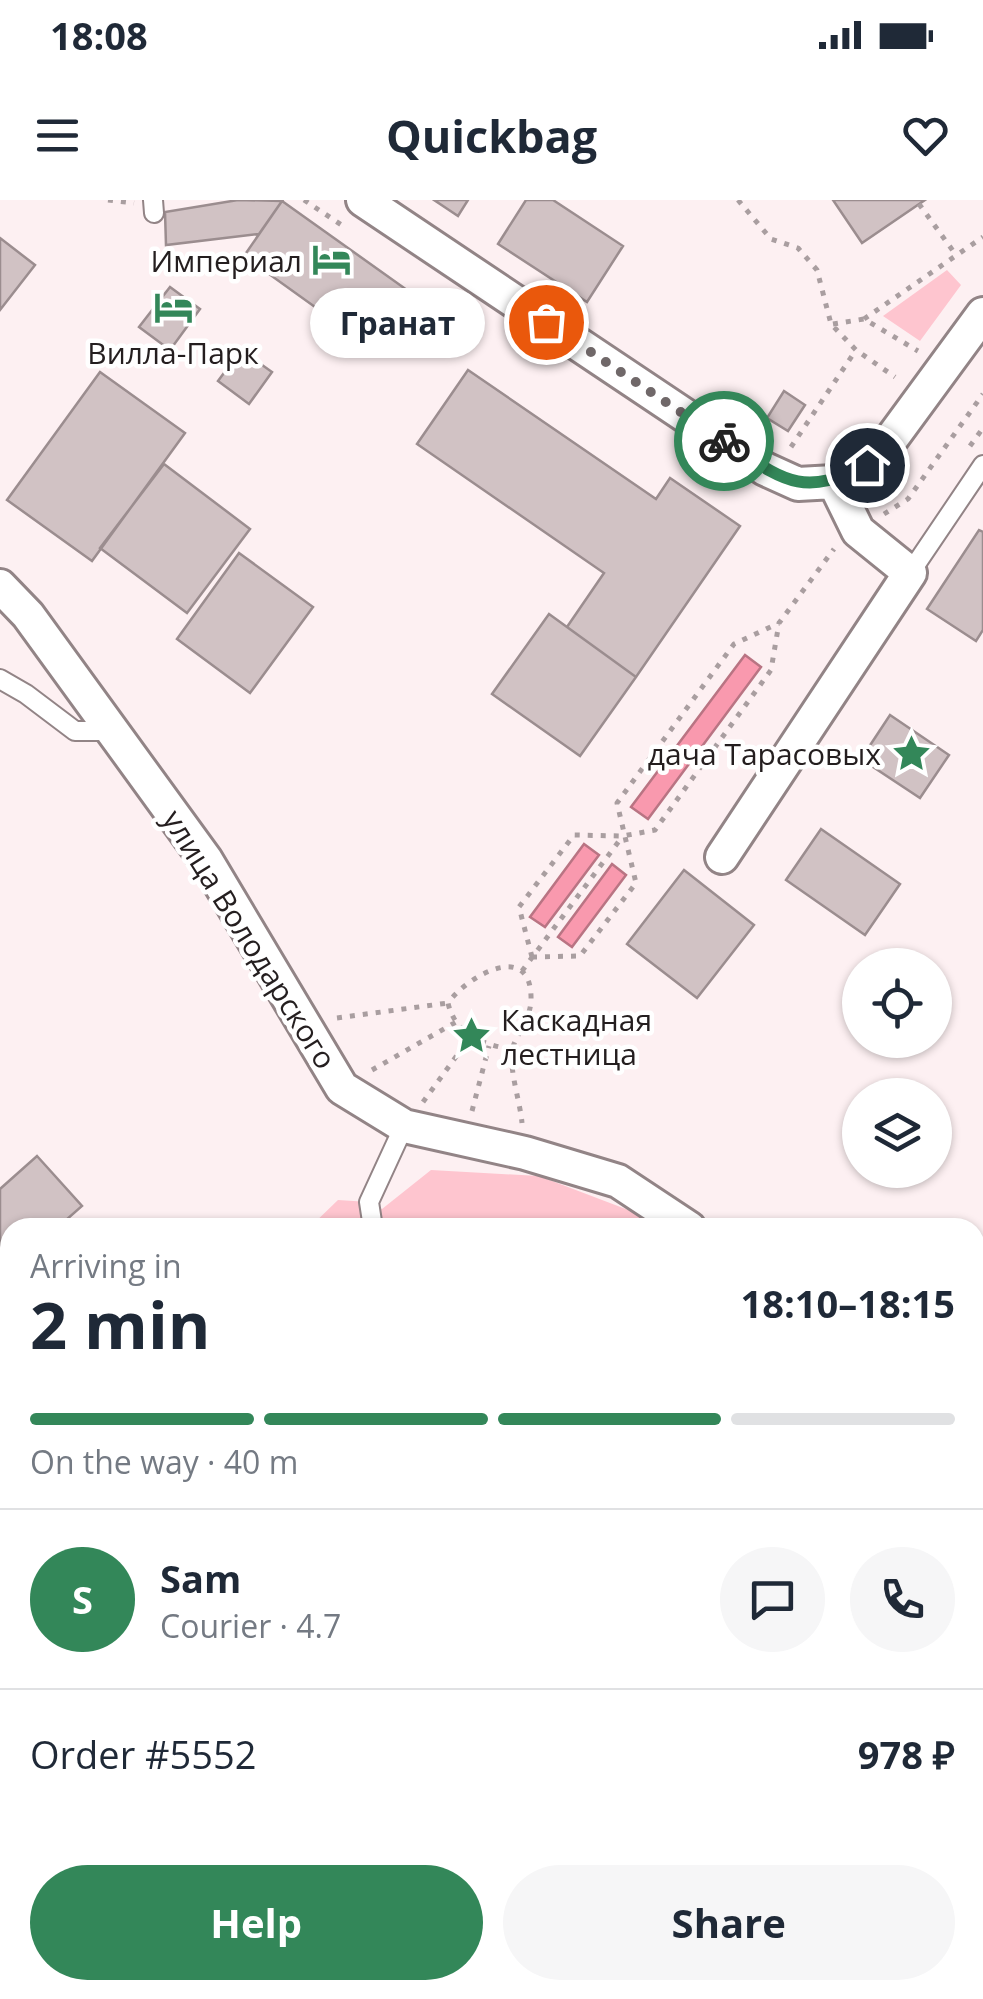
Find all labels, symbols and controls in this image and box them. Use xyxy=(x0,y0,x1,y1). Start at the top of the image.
text: 18:08 xyxy=(50,9,148,61)
text: Quickbag xyxy=(386,105,597,166)
icon: menu xyxy=(30,108,85,163)
icon: heart xyxy=(898,108,953,163)
hotel icon: Империал xyxy=(311,239,353,281)
place label: Империал xyxy=(150,240,302,281)
pin xyxy=(504,280,589,365)
hotel icon: Вилла-Парк xyxy=(152,287,194,329)
callout: Гранат xyxy=(311,287,486,357)
icon: bag xyxy=(519,295,574,350)
text: Гранат xyxy=(340,301,455,344)
place label: Вилла-Парк xyxy=(87,332,259,373)
courier xyxy=(674,391,774,491)
icon: bike xyxy=(697,414,752,469)
pin xyxy=(825,423,910,508)
icon: home xyxy=(840,438,895,493)
place icon: дача Тарасовых xyxy=(890,732,932,774)
place label: дача Тарасовых xyxy=(648,733,881,774)
street label: улица Володарского xyxy=(154,802,346,1076)
map controls xyxy=(842,948,952,1188)
button: locate xyxy=(842,948,952,1058)
place label: Каскадная лестница xyxy=(501,999,652,1074)
place icon: Каскадная лестница xyxy=(450,1015,492,1057)
button: layers xyxy=(842,1078,952,1188)
text: Arriving in xyxy=(30,1244,182,1287)
text: 18:10–18:15 xyxy=(741,1277,955,1329)
text: 2 min xyxy=(30,1280,210,1368)
text: On the way · 40 m xyxy=(30,1440,298,1483)
button: chat xyxy=(720,1547,825,1652)
button: phone xyxy=(850,1547,955,1652)
text: Sam xyxy=(160,1552,241,1604)
text: S xyxy=(72,1573,93,1625)
text: Courier · 4.7 xyxy=(160,1604,341,1647)
text: Order #5552 xyxy=(30,1728,257,1780)
text: 978 ₽ xyxy=(858,1728,955,1780)
button: Help xyxy=(30,1865,483,1980)
button: Share xyxy=(503,1865,955,1980)

